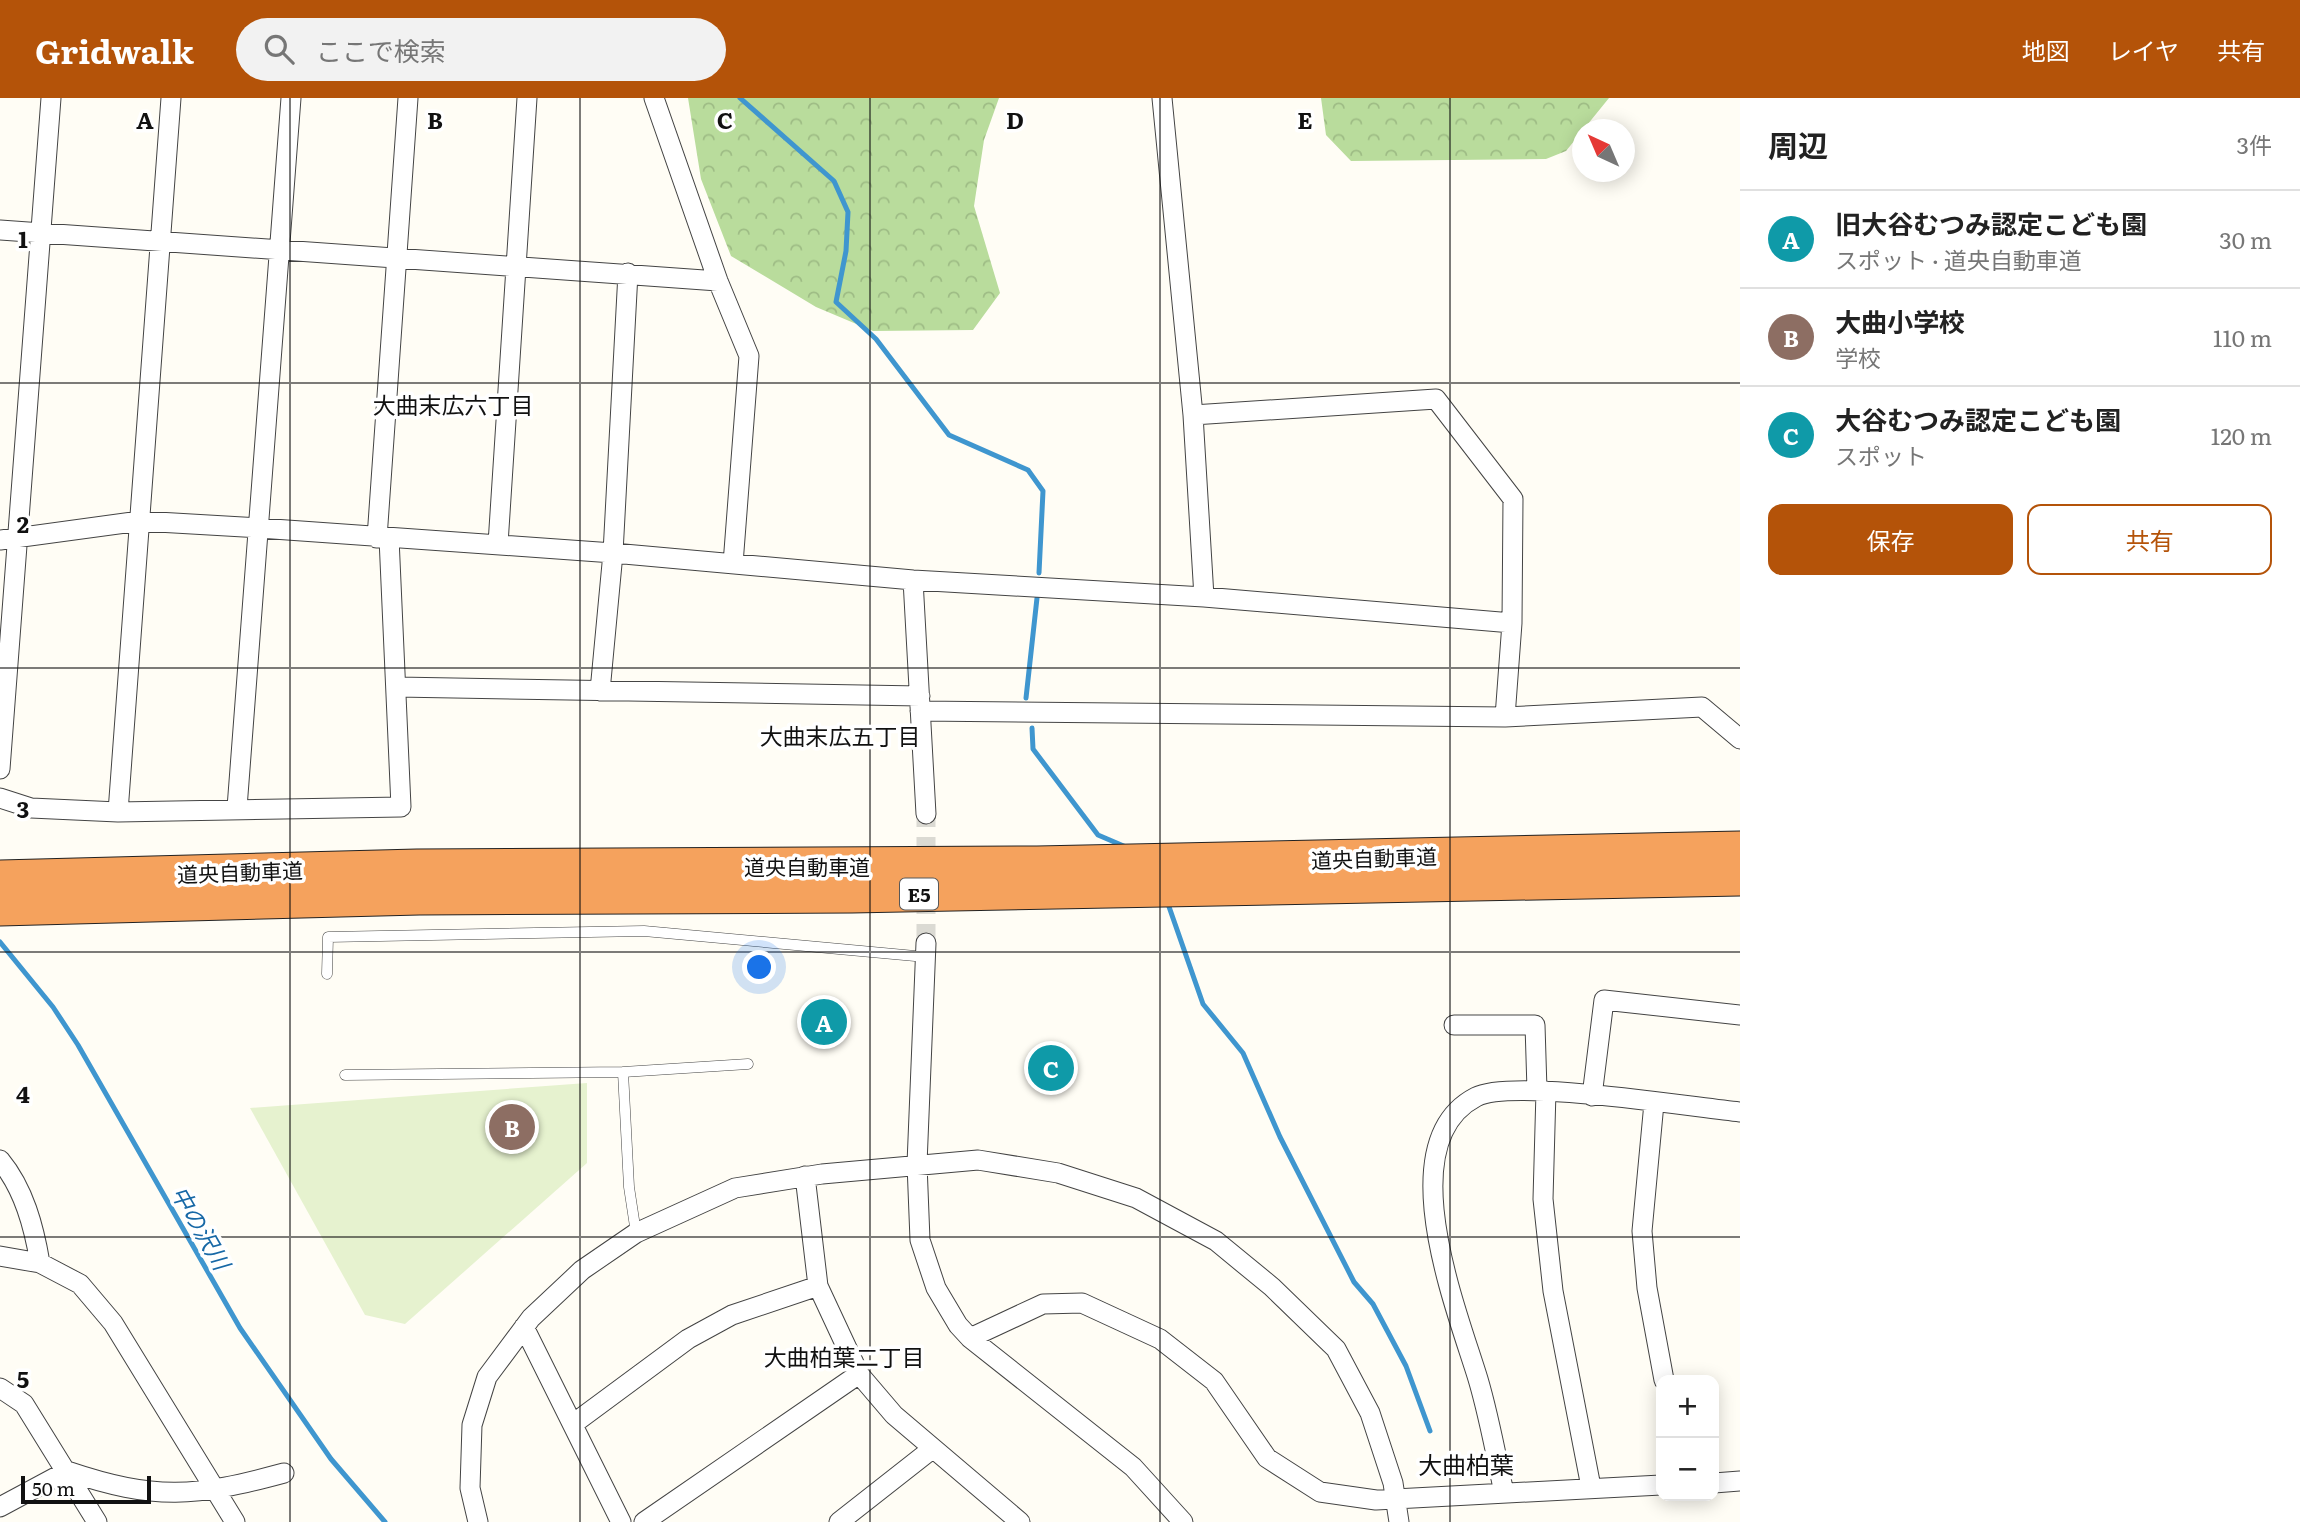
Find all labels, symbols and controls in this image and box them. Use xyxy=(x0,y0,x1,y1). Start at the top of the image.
search box xyxy=(236,18,726,81)
text: Gridwalk xyxy=(35,25,194,74)
icon: search xyxy=(260,30,298,68)
text: ここで検索 xyxy=(316,30,446,69)
text: 地図 xyxy=(2022,32,2070,67)
text: レイヤ xyxy=(2108,32,2179,67)
text: 共有 xyxy=(2217,32,2265,67)
text: A xyxy=(136,102,154,136)
text: B xyxy=(427,102,443,136)
text: C xyxy=(717,102,733,136)
text: D xyxy=(1006,102,1024,136)
text: E xyxy=(1297,102,1313,136)
north arrow xyxy=(1572,119,1635,182)
text: 周辺 xyxy=(1768,122,1828,166)
text: 3件 xyxy=(2237,127,2272,161)
text: 旧大谷むつみ認定こども園 xyxy=(1835,203,2147,242)
text: 1 xyxy=(18,221,28,255)
text: A xyxy=(1782,222,1800,256)
text: 30 m xyxy=(2219,222,2272,256)
text: スポット · 道央自動車道 xyxy=(1835,242,2082,276)
text: 大曲小学校 xyxy=(1835,301,1965,340)
text: B xyxy=(1783,320,1799,354)
text: 110 m xyxy=(2213,320,2272,354)
text: 学校 xyxy=(1835,340,1881,374)
district label: 大曲末広六丁目 xyxy=(373,387,534,421)
text: 大谷むつみ認定こども園 xyxy=(1835,399,2121,438)
text: C xyxy=(1783,418,1799,452)
text: 120 m xyxy=(2211,418,2272,452)
text: スポット xyxy=(1835,438,1927,472)
button: 保存 xyxy=(1768,504,2013,575)
button: 共有 xyxy=(2027,504,2272,575)
text: 2 xyxy=(17,506,29,540)
district label: 大曲末広五丁目 xyxy=(760,718,921,752)
text: 3 xyxy=(17,791,29,825)
street label: 道央自動車道 xyxy=(1310,839,1438,875)
street label: 道央自動車道 xyxy=(744,850,870,881)
street label: 道央自動車道 xyxy=(176,853,304,889)
road number: E5 xyxy=(900,878,938,909)
your location xyxy=(742,950,776,984)
pin: A xyxy=(801,996,847,1048)
pin: C xyxy=(1028,1042,1074,1094)
text: 4 xyxy=(16,1076,30,1110)
pin: B xyxy=(489,1101,535,1153)
water label: 中の沢川 xyxy=(164,1179,241,1278)
district label: 大曲柏葉二丁目 xyxy=(764,1339,925,1373)
text: 5 xyxy=(17,1361,29,1395)
map controls xyxy=(1656,1375,1719,1501)
button: + xyxy=(1656,1375,1719,1438)
button: − xyxy=(1656,1438,1719,1501)
district label: 大曲柏葉 xyxy=(1418,1446,1514,1481)
scale bar xyxy=(21,1473,150,1505)
text: 50 m xyxy=(32,1474,75,1502)

